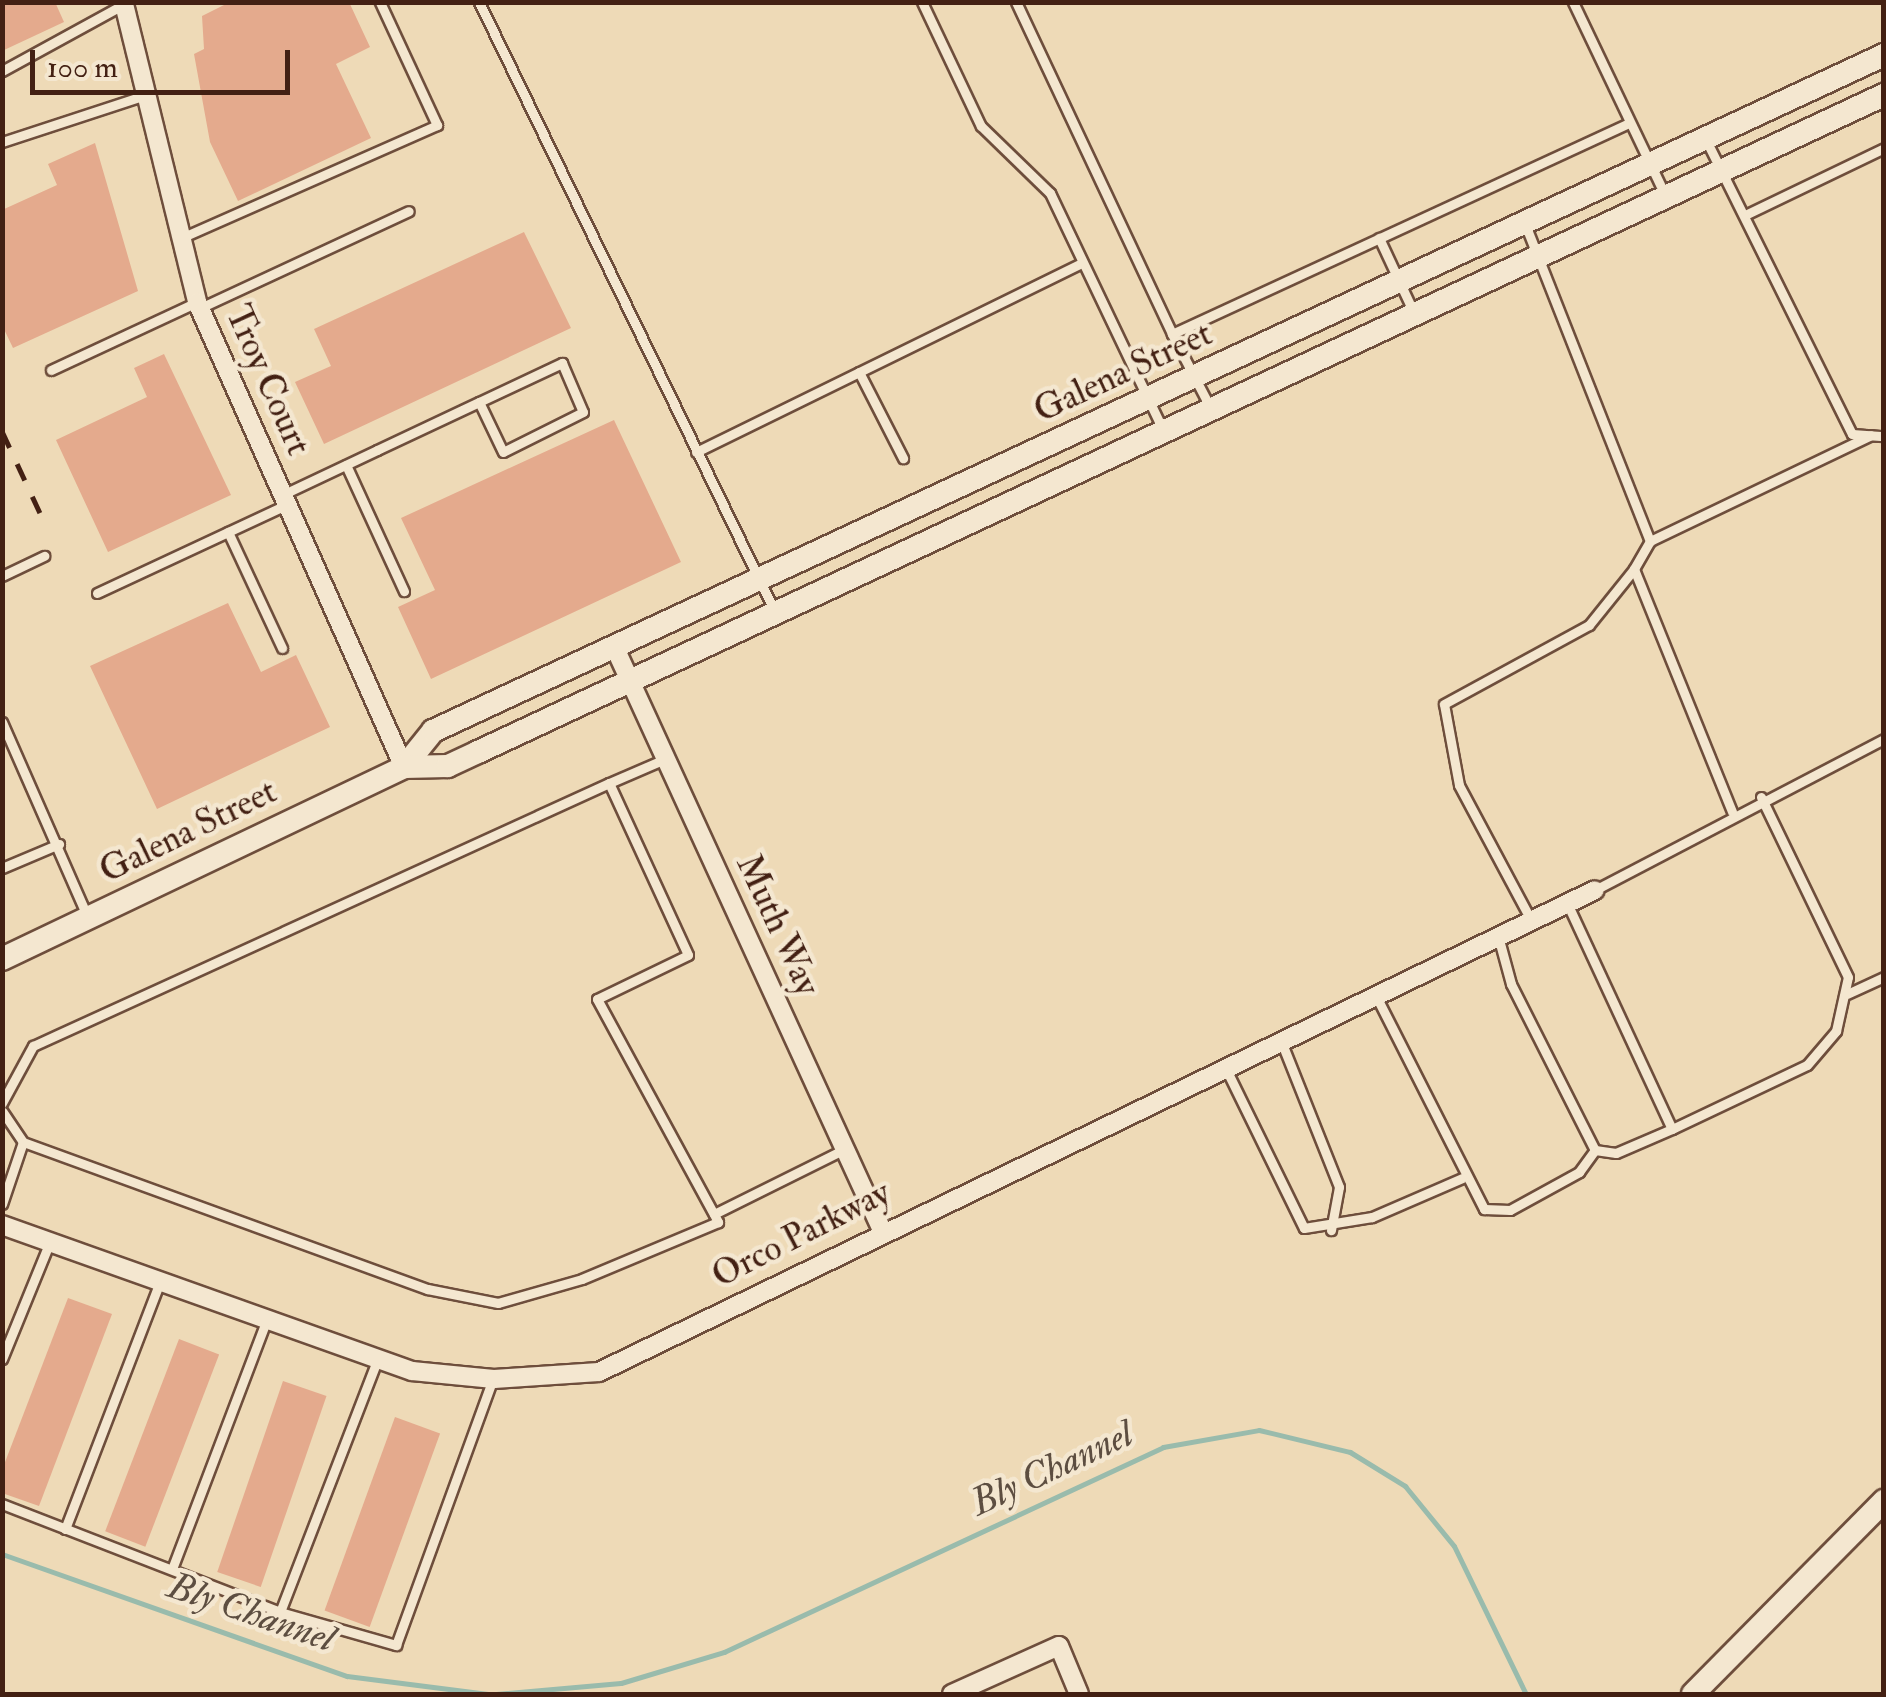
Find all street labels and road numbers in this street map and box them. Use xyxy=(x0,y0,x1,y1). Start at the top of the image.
street label: Troy Court xyxy=(216,299,320,461)
street label: Galena Street xyxy=(1027,313,1219,431)
street label: Galena Street xyxy=(93,770,283,892)
street label: Muth Way xyxy=(727,848,829,1002)
street label: Orco Parkway xyxy=(705,1171,897,1297)

